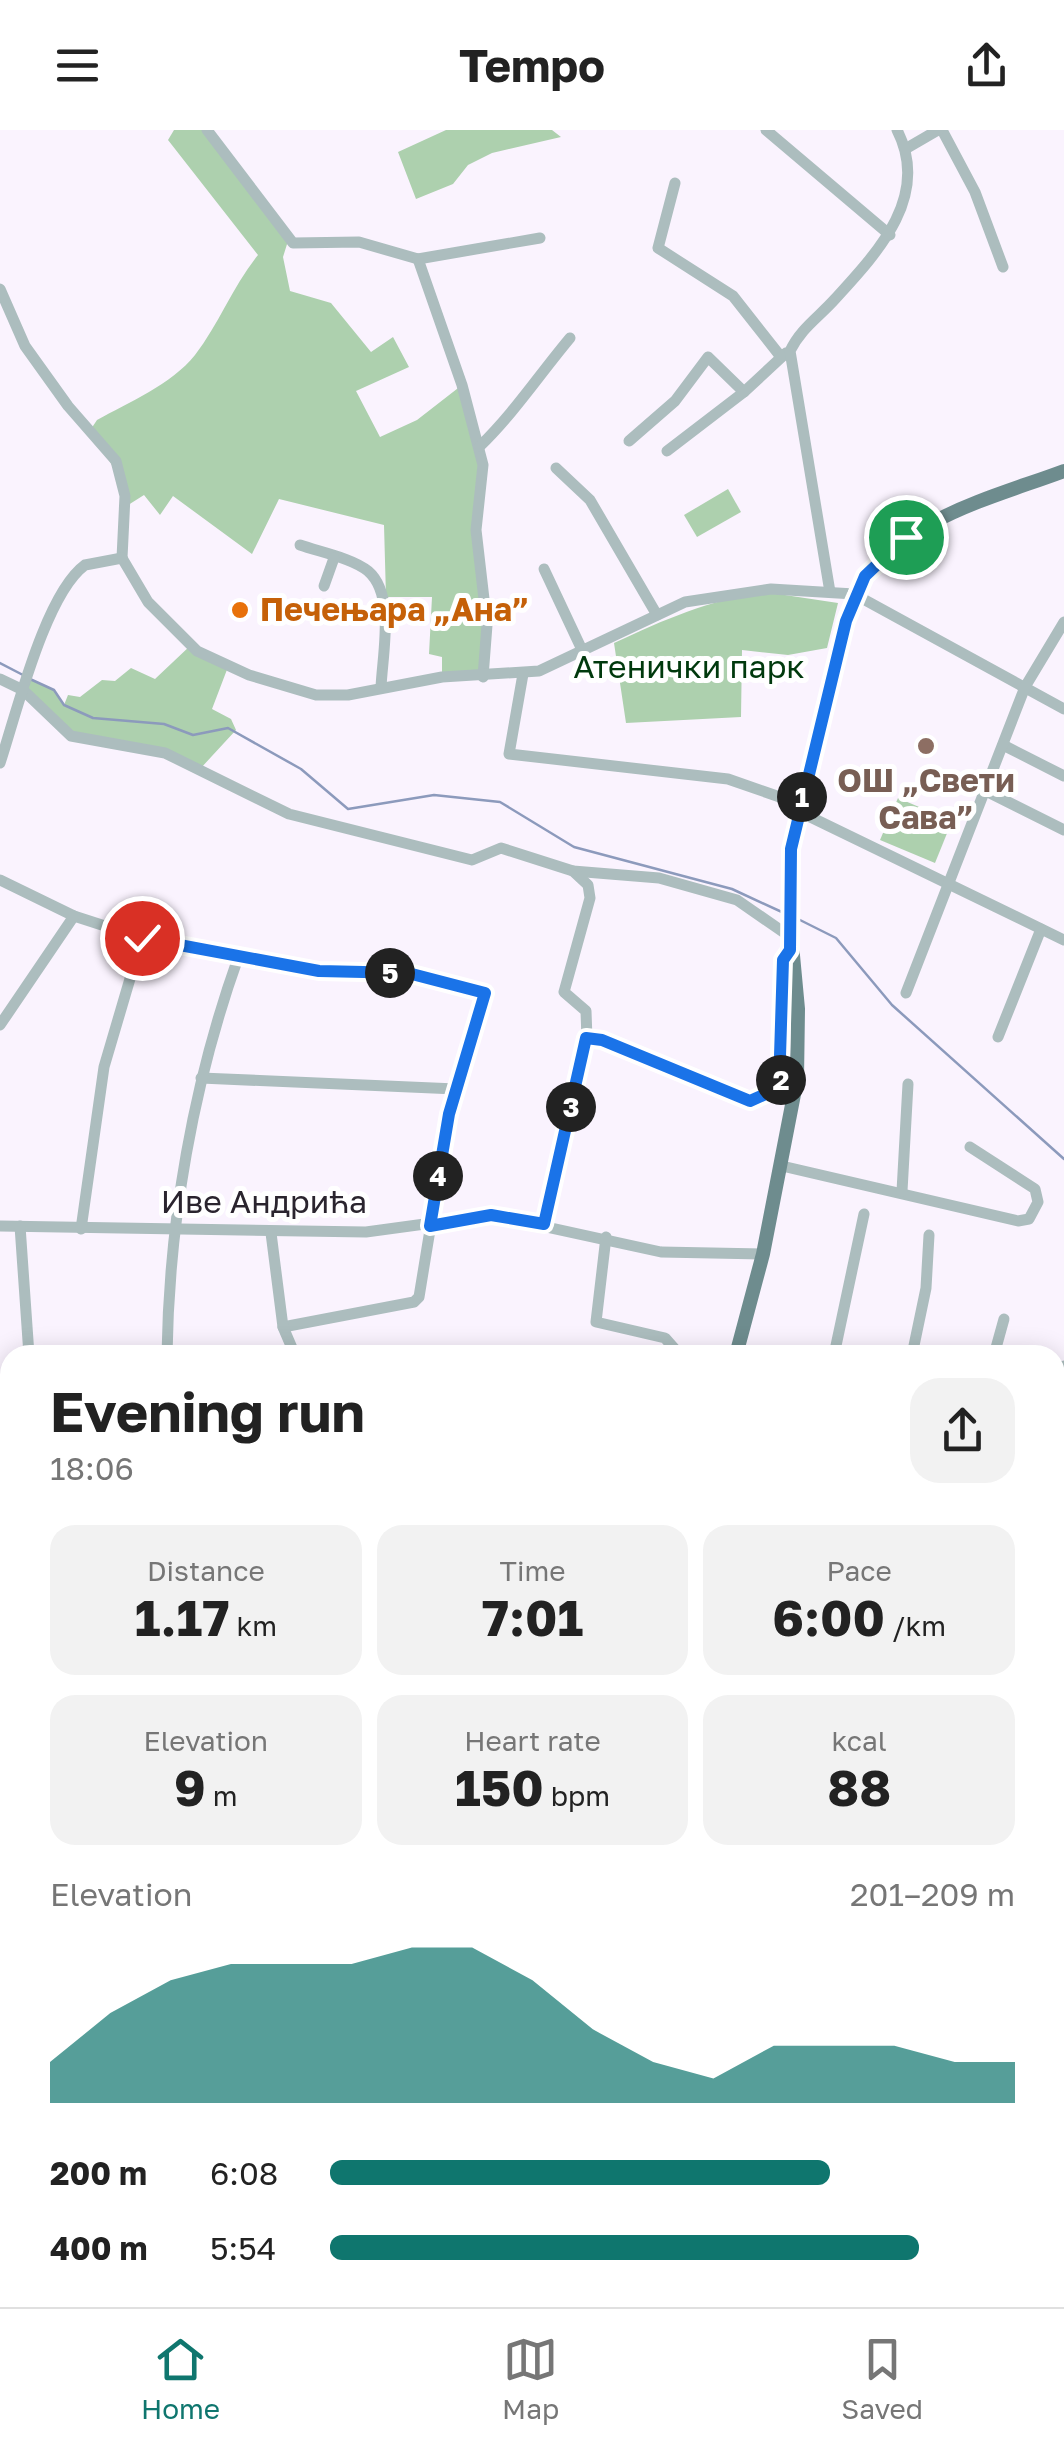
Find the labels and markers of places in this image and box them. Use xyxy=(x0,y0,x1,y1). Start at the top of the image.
pin xyxy=(864,495,949,580)
place label: Печењара „Ана” xyxy=(260,590,529,628)
marker: Печењара „Ана” xyxy=(229,599,251,621)
marker: ОШ „Свети Сава” xyxy=(915,735,937,757)
place label: ОШ „Свети Сава” xyxy=(837,761,1015,836)
pin: 1 xyxy=(777,772,827,822)
pin xyxy=(100,896,185,981)
pin: 5 xyxy=(365,948,415,998)
pin: 2 xyxy=(756,1055,806,1105)
pin: 3 xyxy=(546,1082,596,1132)
pin: 4 xyxy=(413,1151,463,1201)

